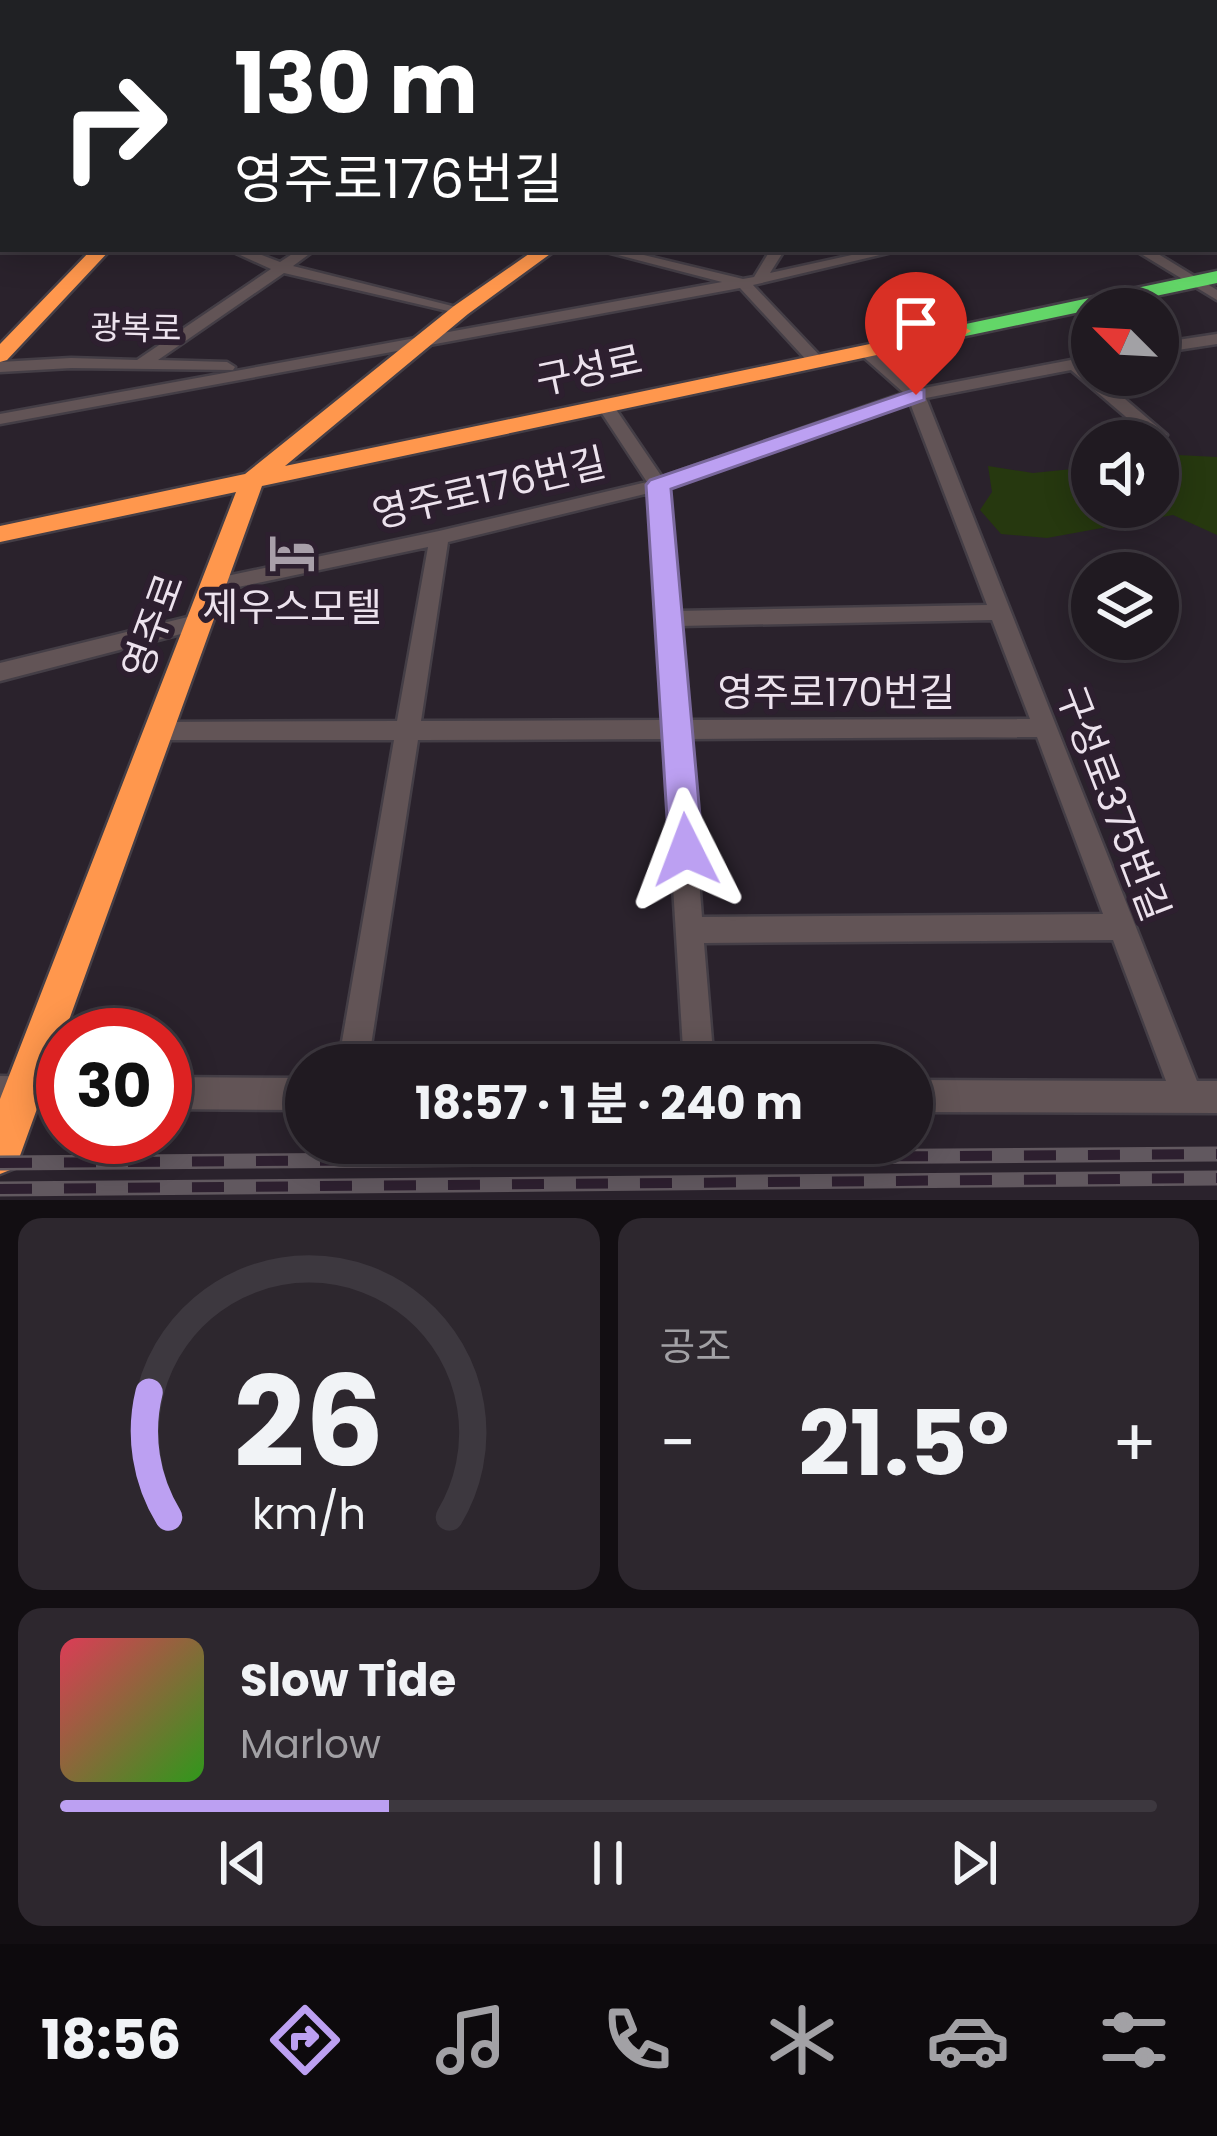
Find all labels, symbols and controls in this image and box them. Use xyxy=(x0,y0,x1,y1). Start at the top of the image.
text: 130 m xyxy=(234,25,478,142)
icon: right xyxy=(36,48,192,204)
text: 영주로176번길 xyxy=(234,141,563,217)
pin xyxy=(865,272,967,395)
north arrow xyxy=(1071,288,1179,396)
map controls xyxy=(1071,288,1179,660)
icon: arrive xyxy=(883,290,949,356)
street label: 광복로 xyxy=(90,304,182,352)
street label: 구성로 xyxy=(531,332,647,408)
button: sound xyxy=(1071,420,1179,528)
street label: 영주로176번길 xyxy=(367,434,611,542)
hotel icon: 제우스모텔 xyxy=(267,528,317,578)
button: layers xyxy=(1071,552,1179,660)
street label: 영주로 xyxy=(109,566,197,686)
place label: 제우스모텔 xyxy=(202,580,382,635)
street label: 영주로170번길 xyxy=(717,665,955,720)
street label: 구성로375번길 xyxy=(1043,677,1183,929)
position arrow xyxy=(623,787,749,913)
speed limit sign: 30 xyxy=(36,1008,192,1164)
text: 18:57 · 1 분 · 240 m xyxy=(415,1072,803,1135)
text: 공조 xyxy=(660,1319,731,1374)
text: 26 xyxy=(233,1335,384,1510)
text: 21.5° xyxy=(799,1380,1009,1507)
text: − xyxy=(660,1397,696,1489)
text: + xyxy=(1112,1397,1157,1489)
text: km/h xyxy=(252,1484,366,1544)
text: Slow Tide xyxy=(240,1649,456,1712)
text: Marlow xyxy=(240,1717,381,1772)
icon: previous xyxy=(210,1830,276,1896)
icon: pause xyxy=(575,1830,641,1896)
icon: next xyxy=(941,1830,1007,1896)
icon: directions xyxy=(263,1998,347,2082)
icon: music xyxy=(429,1998,513,2082)
icon: phone xyxy=(595,1998,679,2082)
icon: climate xyxy=(760,1998,844,2082)
icon: car xyxy=(926,1998,1010,2082)
icon: filters xyxy=(1092,1998,1176,2082)
text: 18:56 xyxy=(41,2002,181,2078)

